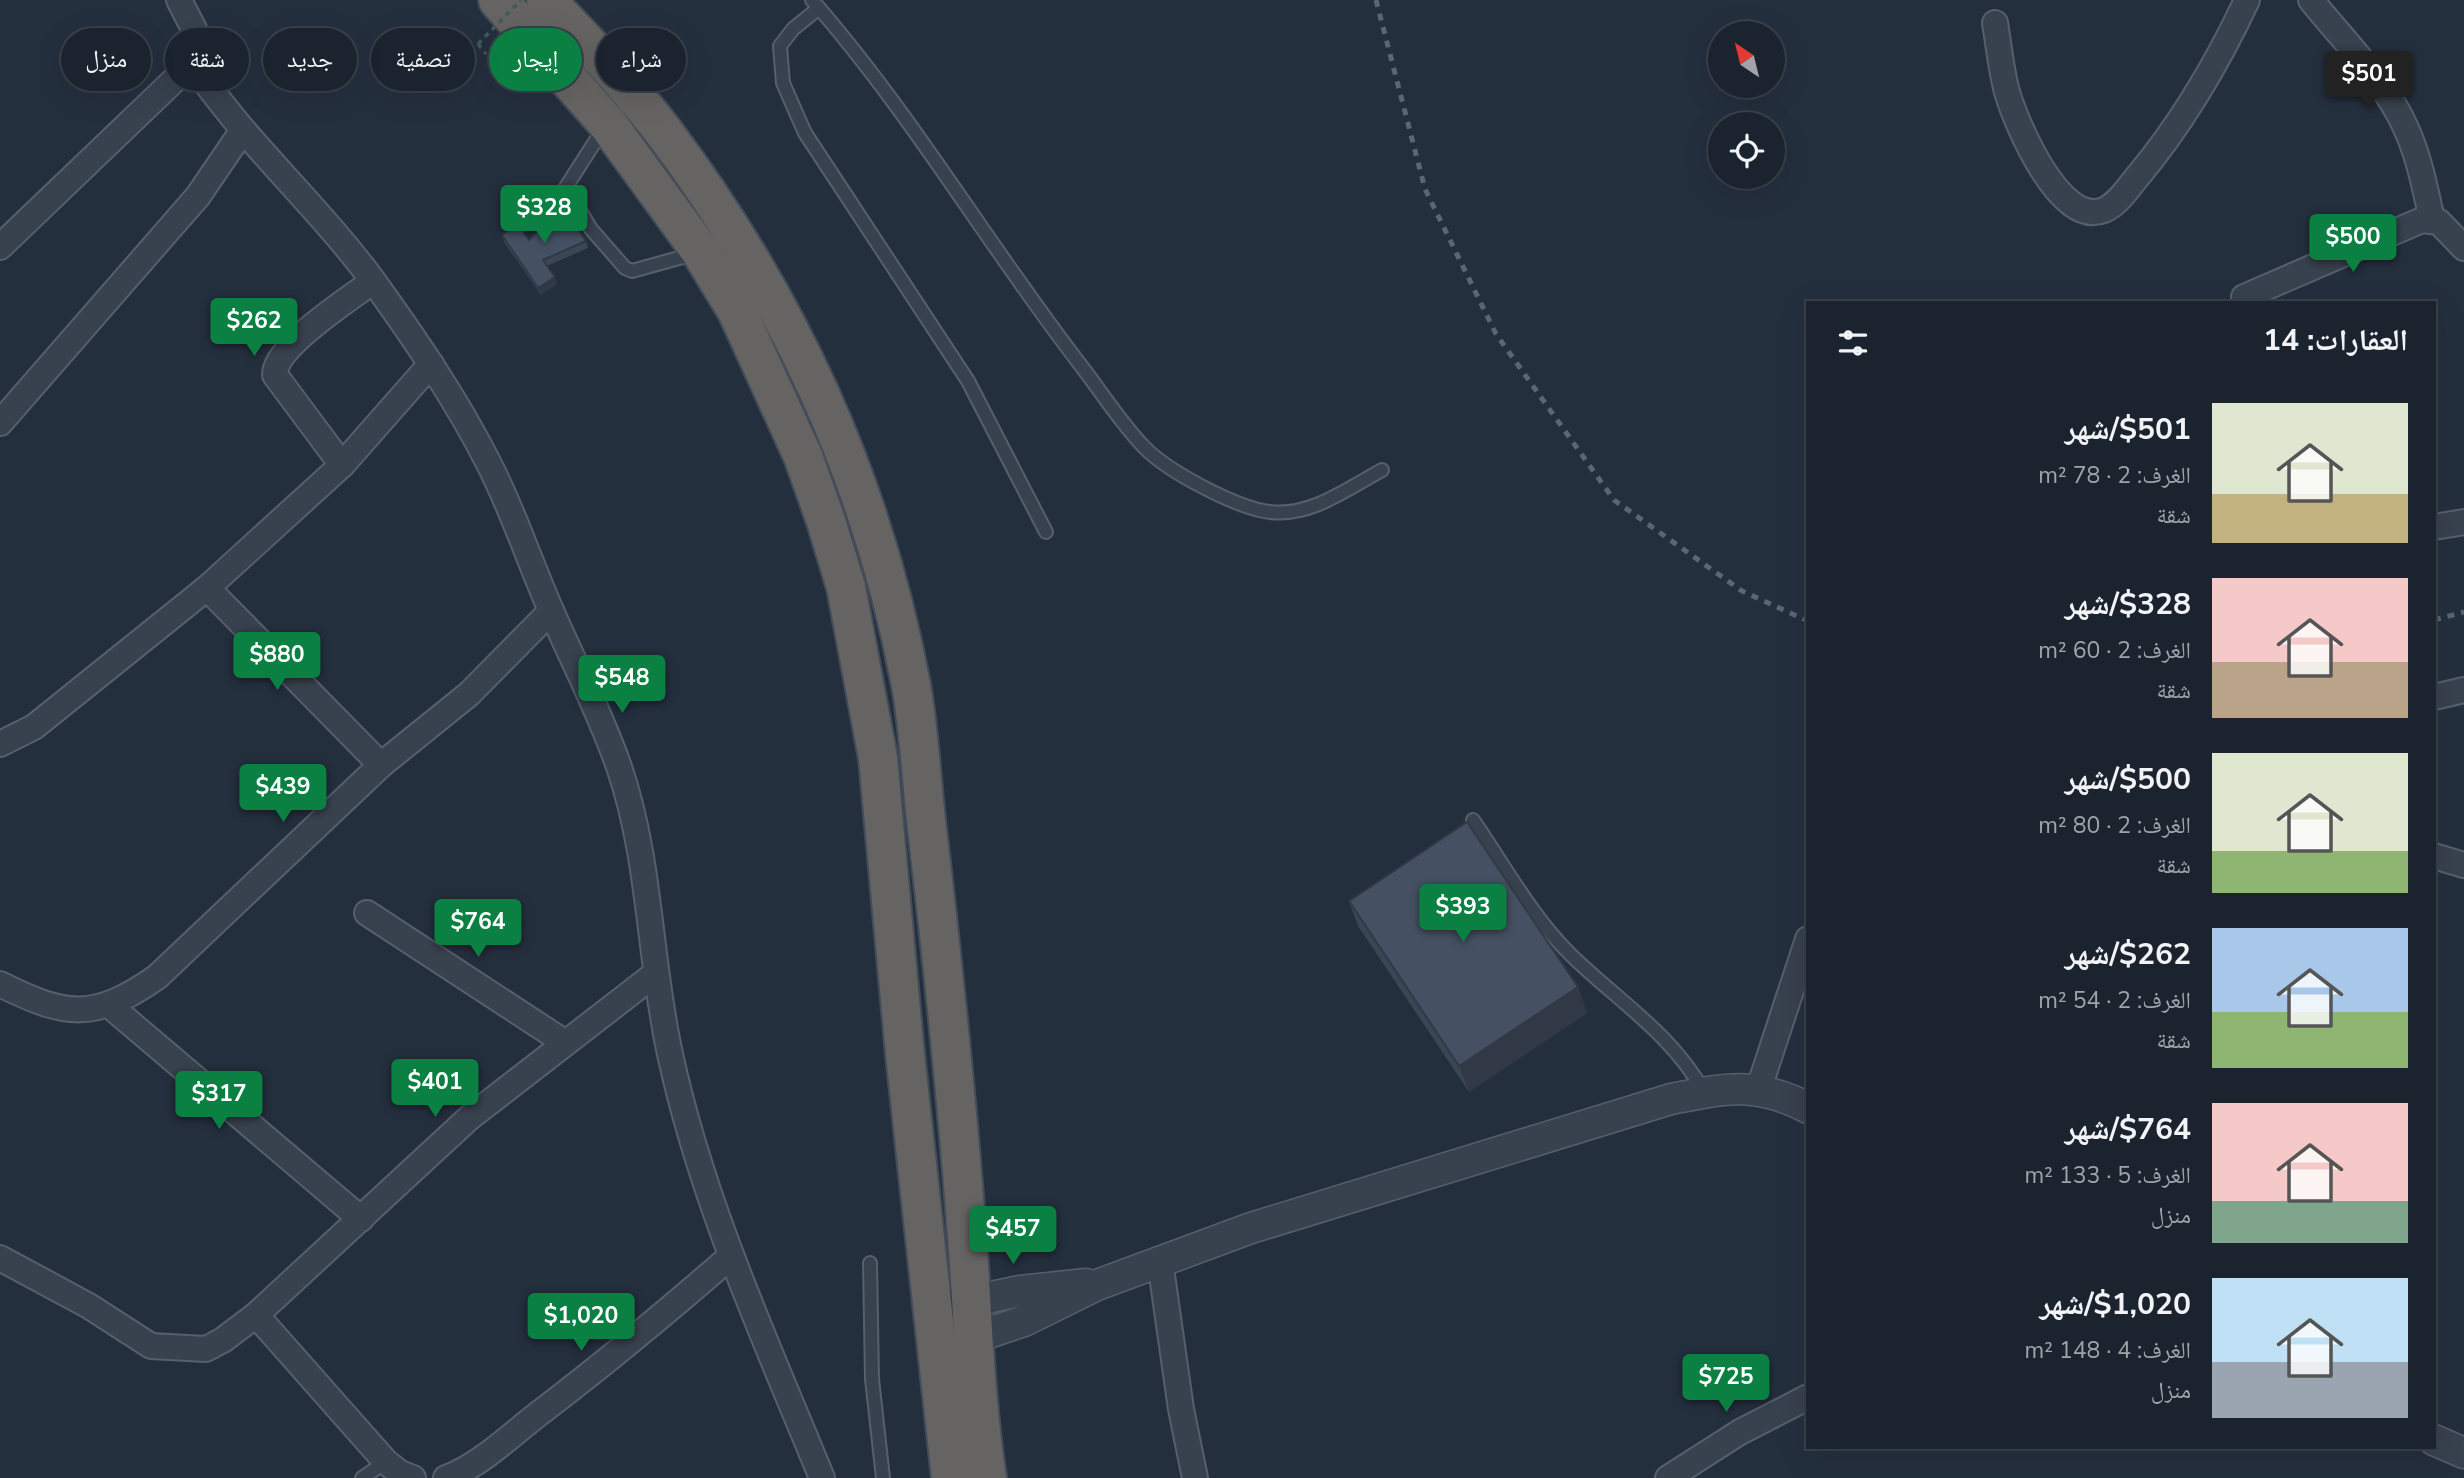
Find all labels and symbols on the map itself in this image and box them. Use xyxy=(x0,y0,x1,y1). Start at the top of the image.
north arrow xyxy=(1708,21,1785,98)
pin: $501 xyxy=(2328,52,2410,111)
pin: $328 xyxy=(503,186,585,245)
pin: $500 xyxy=(2312,215,2394,274)
pin: $262 xyxy=(213,298,295,358)
pin: $880 xyxy=(236,632,318,692)
pin: $548 xyxy=(581,656,663,715)
pin: $439 xyxy=(242,764,324,824)
pin: $393 xyxy=(1422,884,1504,944)
pin: $764 xyxy=(437,900,519,959)
pin: $401 xyxy=(394,1060,476,1119)
pin: $317 xyxy=(178,1072,260,1131)
pin: $457 xyxy=(972,1206,1054,1266)
pin: $1,020 xyxy=(524,1294,638,1353)
pin: $725 xyxy=(1685,1354,1767,1414)

